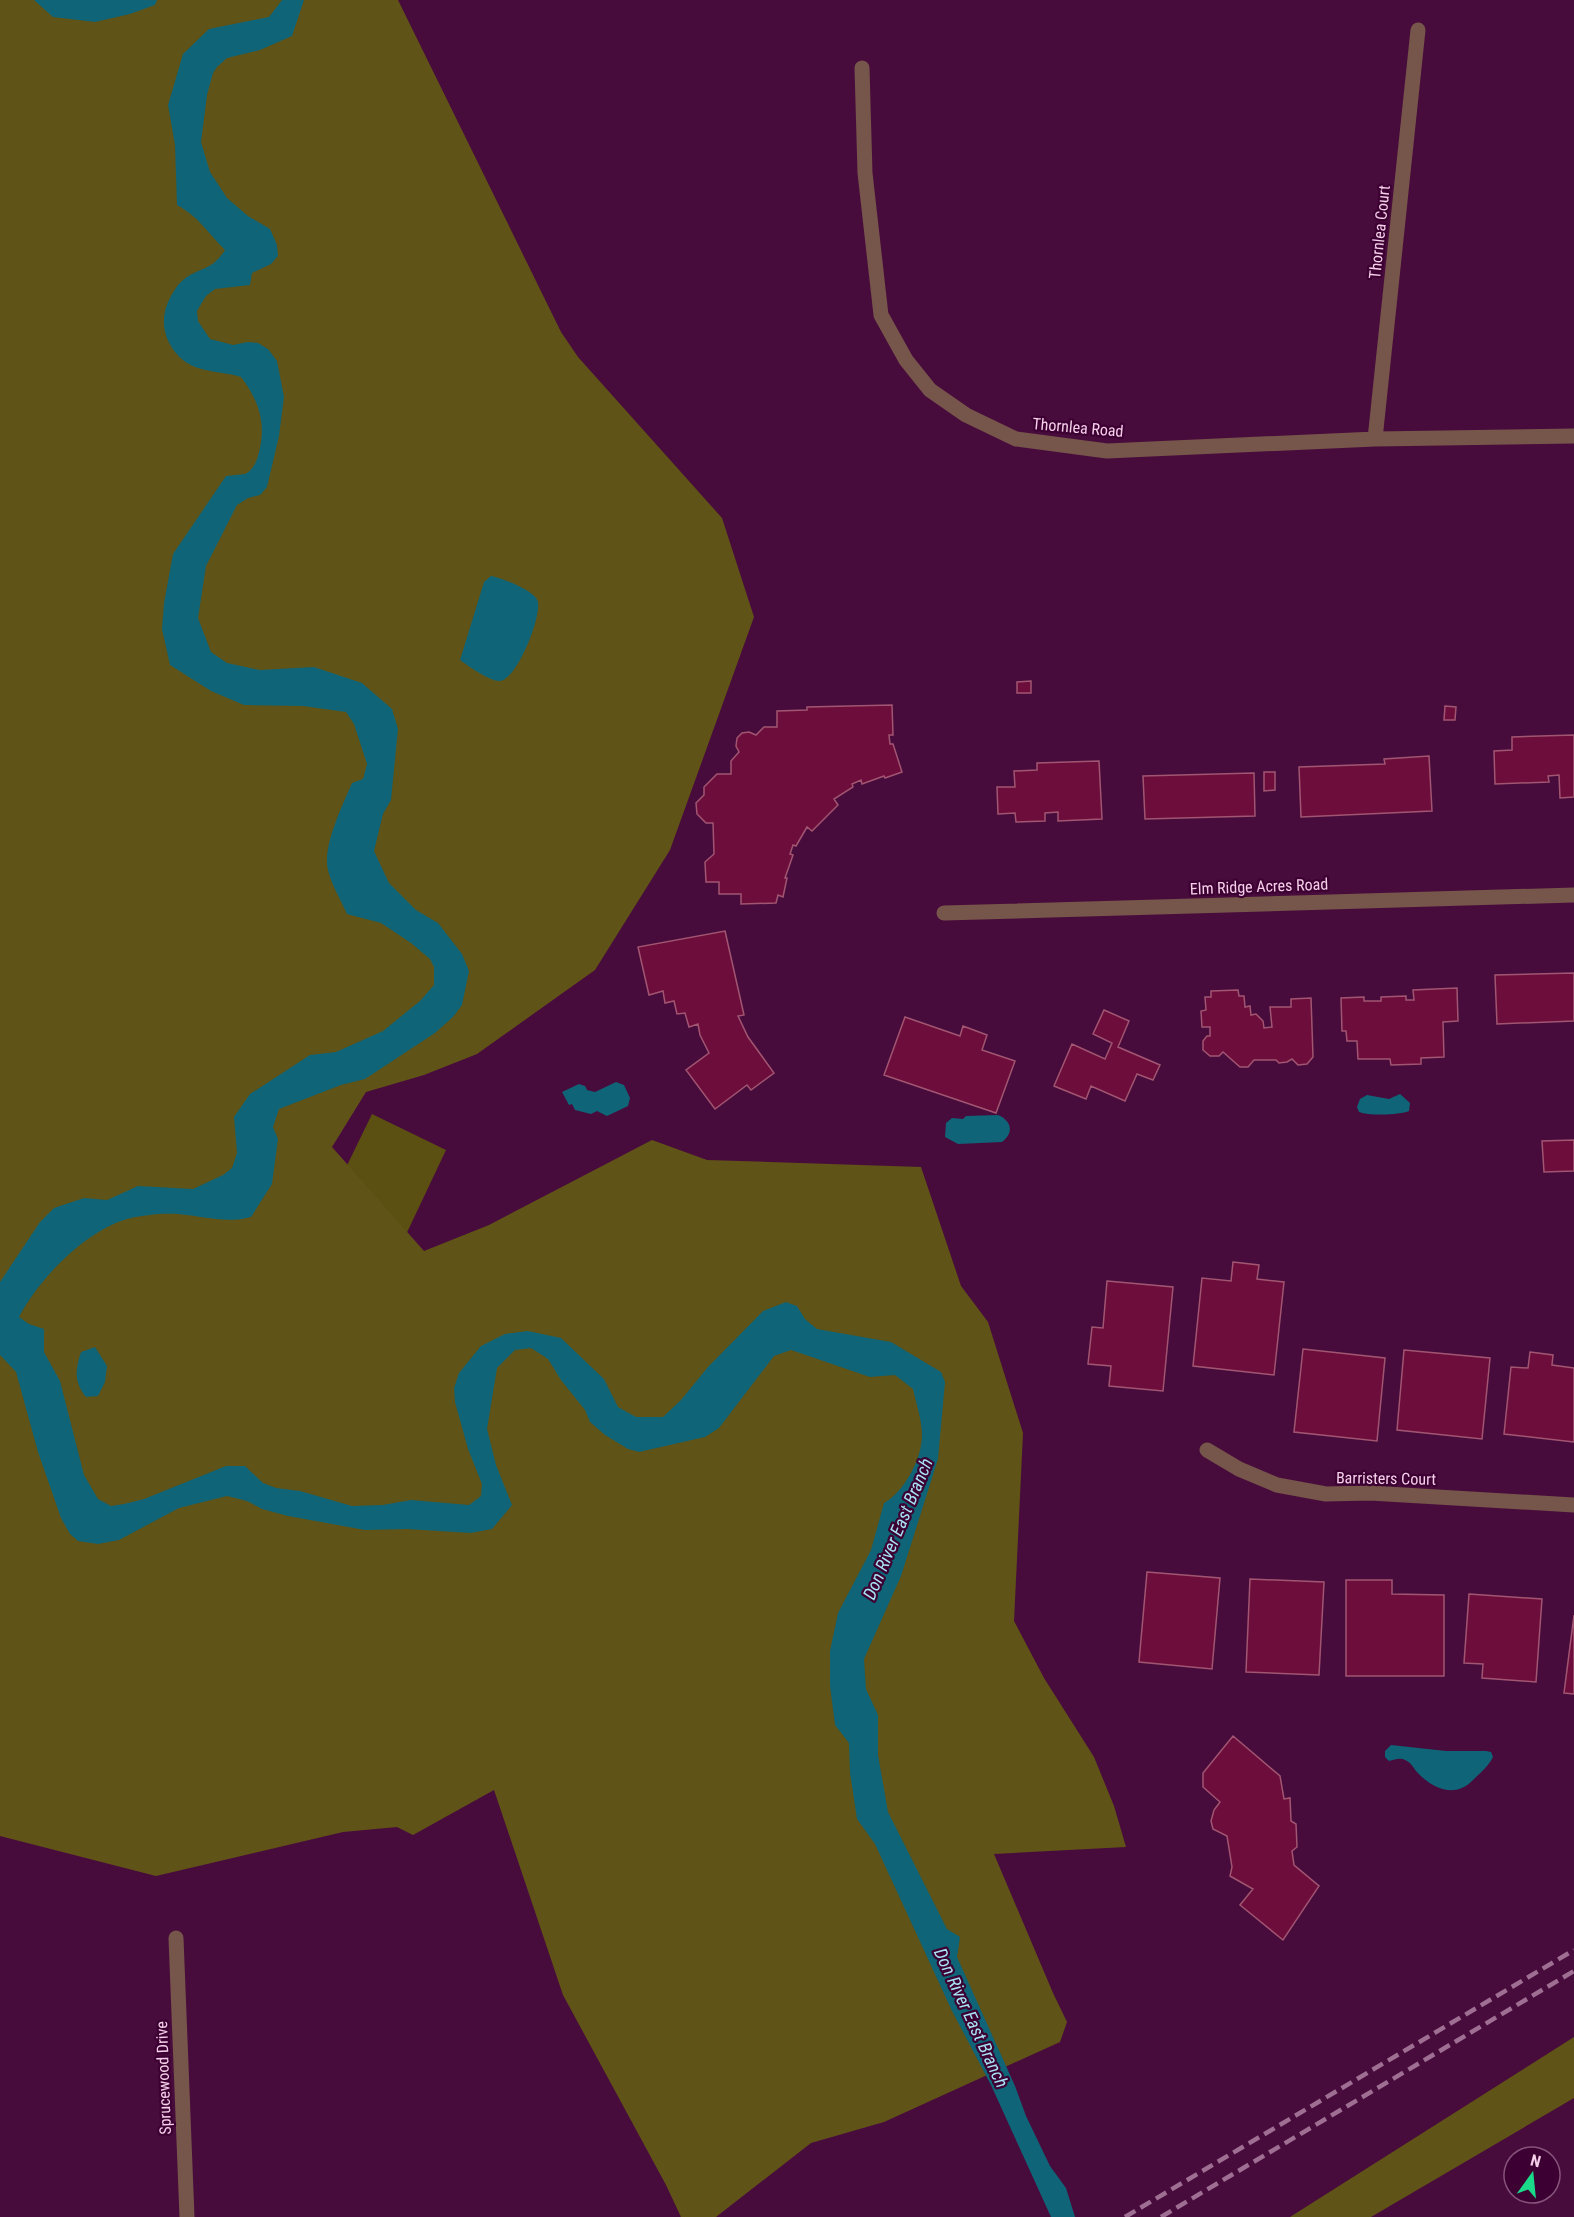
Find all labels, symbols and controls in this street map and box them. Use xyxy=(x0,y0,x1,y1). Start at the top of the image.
street label: Thornlea Court xyxy=(1365,184,1394,280)
street label: Thornlea Road xyxy=(1032,414,1124,441)
street label: Elm Ridge Acres Road xyxy=(1190,875,1329,898)
water label: Don River East Branch xyxy=(858,1455,937,1603)
street label: Barristers Court xyxy=(1336,1468,1436,1489)
water label: Don River East Branch xyxy=(930,1945,1013,2091)
street label: Sprucewood Drive xyxy=(152,2021,175,2135)
north arrow xyxy=(1502,2145,1562,2205)
text: N xyxy=(1529,2151,1543,2171)

